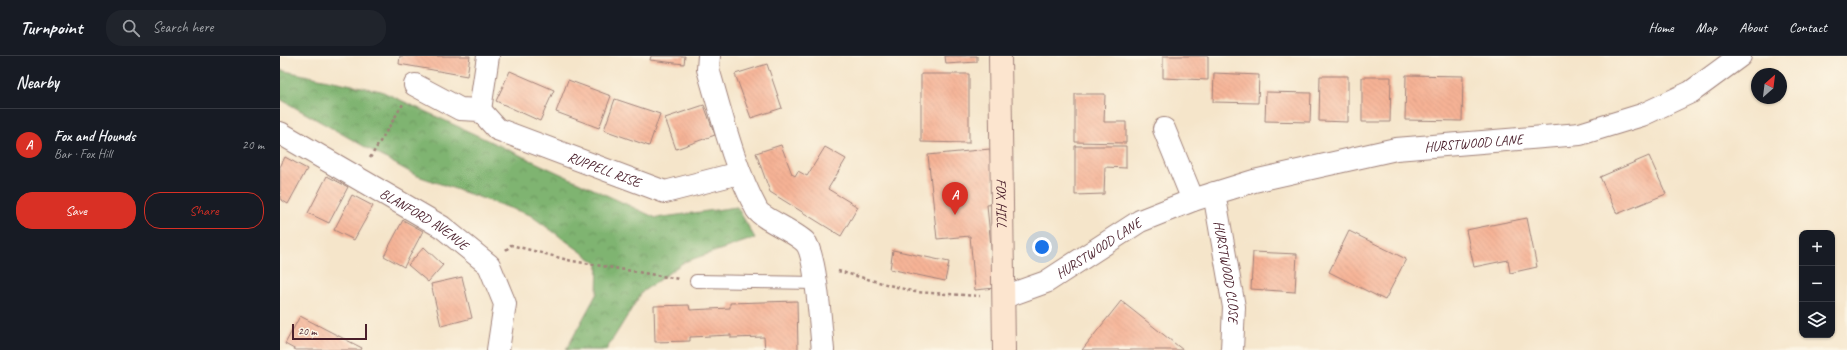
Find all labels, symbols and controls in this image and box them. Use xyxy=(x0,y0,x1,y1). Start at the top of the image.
search box xyxy=(106,10,386,46)
text: Turnpoint xyxy=(20,16,82,40)
icon: search xyxy=(120,17,142,39)
text: Search here xyxy=(152,18,214,37)
text: Home xyxy=(1648,19,1674,36)
text: Map xyxy=(1696,19,1717,36)
text: About xyxy=(1739,19,1767,36)
text: Contact xyxy=(1789,19,1827,36)
north arrow xyxy=(1751,68,1787,104)
text: Nearby xyxy=(16,72,59,93)
text: Fox and Hounds xyxy=(54,127,135,146)
street label: HURSTWOOD LANE xyxy=(1424,131,1526,156)
text: A xyxy=(26,137,32,153)
text: 20 m xyxy=(242,137,264,153)
text: Bar · Fox Hill xyxy=(54,146,112,162)
street label: RUPPELL RISE xyxy=(565,148,644,192)
street label: FOX HILL xyxy=(993,178,1010,228)
pin: A xyxy=(942,182,968,215)
street label: BLANFORD AVENUE xyxy=(377,185,473,255)
button: Save xyxy=(16,192,136,229)
button: Share xyxy=(144,192,264,229)
street label: HURSTWOOD LANE xyxy=(1053,213,1147,282)
street label: HURSTWOOD CLOSE xyxy=(1210,219,1243,326)
map controls xyxy=(1799,230,1835,338)
button: + xyxy=(1799,230,1835,266)
your location xyxy=(1032,237,1052,257)
button: − xyxy=(1799,266,1835,302)
button: layers xyxy=(1799,302,1835,338)
scale bar xyxy=(292,322,367,341)
text: 20 m xyxy=(298,324,317,338)

